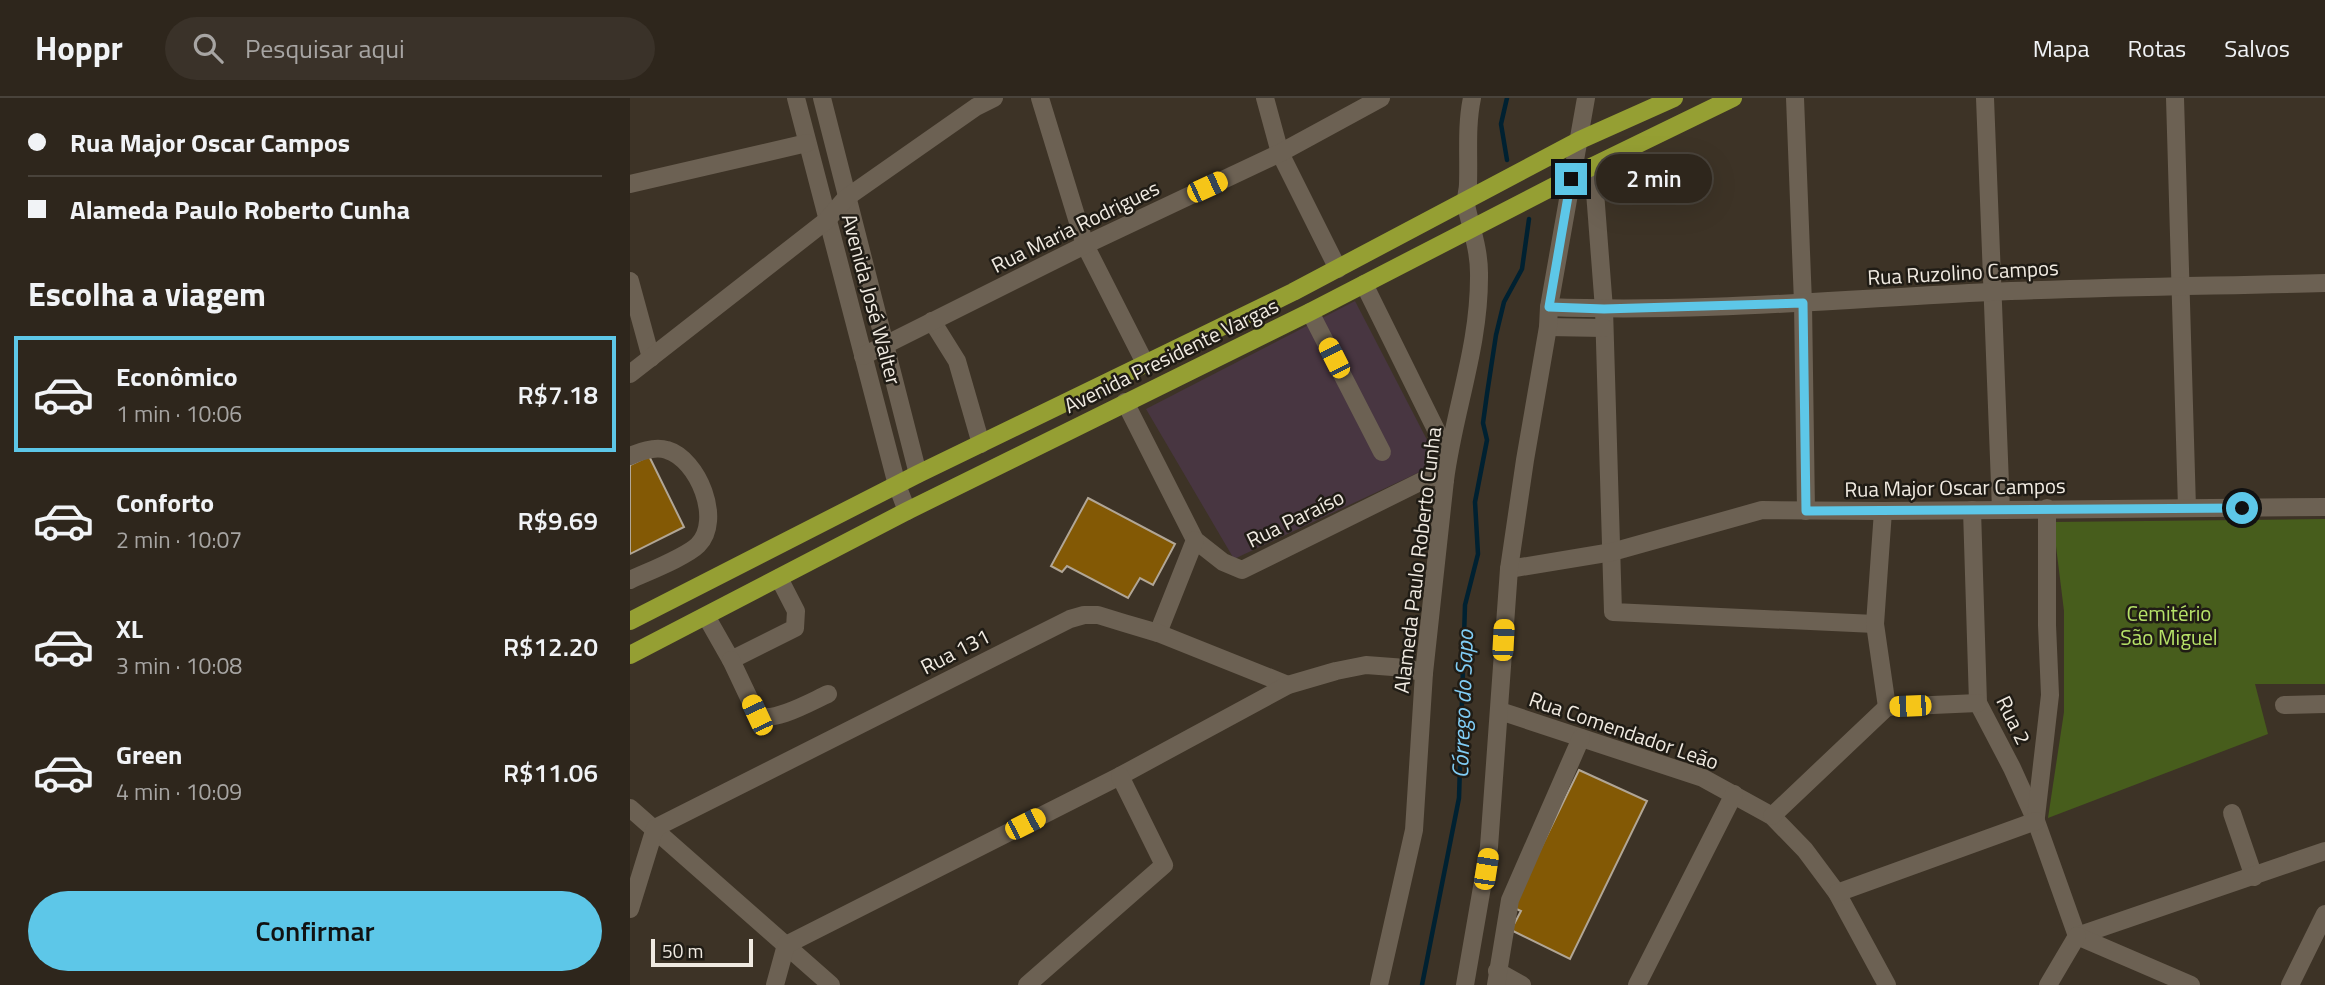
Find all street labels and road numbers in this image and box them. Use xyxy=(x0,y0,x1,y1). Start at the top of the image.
street label: Rua Maria Rodrigues xyxy=(986,171,1164,281)
street label: Avenida José Walter xyxy=(834,210,910,388)
street label: Rua Ruzolino Campos xyxy=(1866,251,2060,293)
street label: Avenida Presidente Vargas xyxy=(1058,289,1284,421)
street label: Alameda Paulo Roberto Cunha xyxy=(1385,425,1449,695)
street label: Rua Major Oscar Campos xyxy=(1844,469,2066,505)
street label: Rua Paraíso xyxy=(1241,481,1349,555)
street label: Rua 131 xyxy=(915,620,995,682)
street label: Rua Comendador Leão xyxy=(1525,683,1723,777)
street label: Rua 2 xyxy=(1988,690,2040,750)

